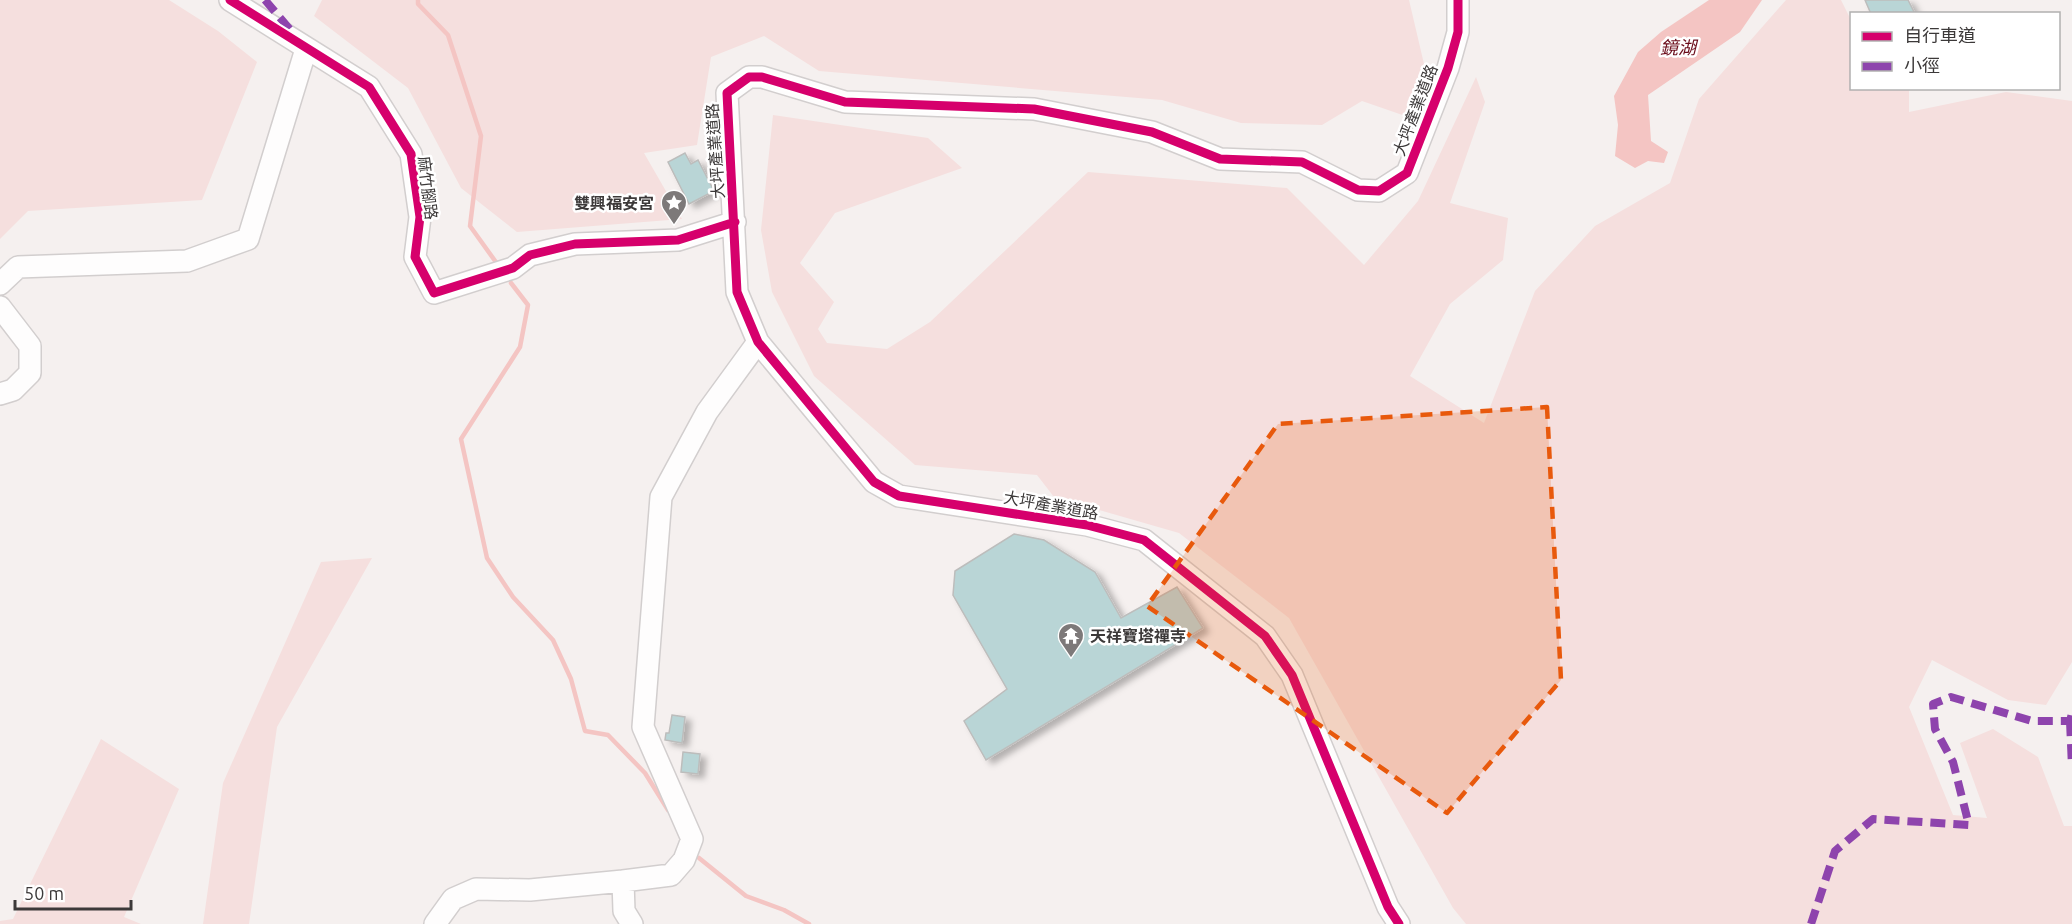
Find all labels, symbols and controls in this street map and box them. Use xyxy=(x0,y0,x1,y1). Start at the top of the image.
legend xyxy=(1850,12,2060,90)
text: 自行車道 xyxy=(1904,25,1976,45)
water label: 鏡湖 xyxy=(1660,37,1699,57)
text: 小徑 xyxy=(1904,55,1940,75)
street label: 大坪產業道路 xyxy=(1389,62,1441,158)
street label: 大坪產業道路 xyxy=(703,102,727,200)
street label: 麻竹腳路 xyxy=(415,155,441,221)
place icon: 雙興福安宮 xyxy=(659,188,689,226)
place label: 雙興福安宮 xyxy=(574,194,654,212)
street label: 大坪產業道路 xyxy=(1002,488,1100,522)
temple icon: 天祥寶塔禪寺 xyxy=(1056,621,1086,659)
place label: 天祥寶塔禪寺 xyxy=(1090,627,1186,645)
scale bar xyxy=(15,873,130,911)
text: 50 m xyxy=(24,883,64,903)

